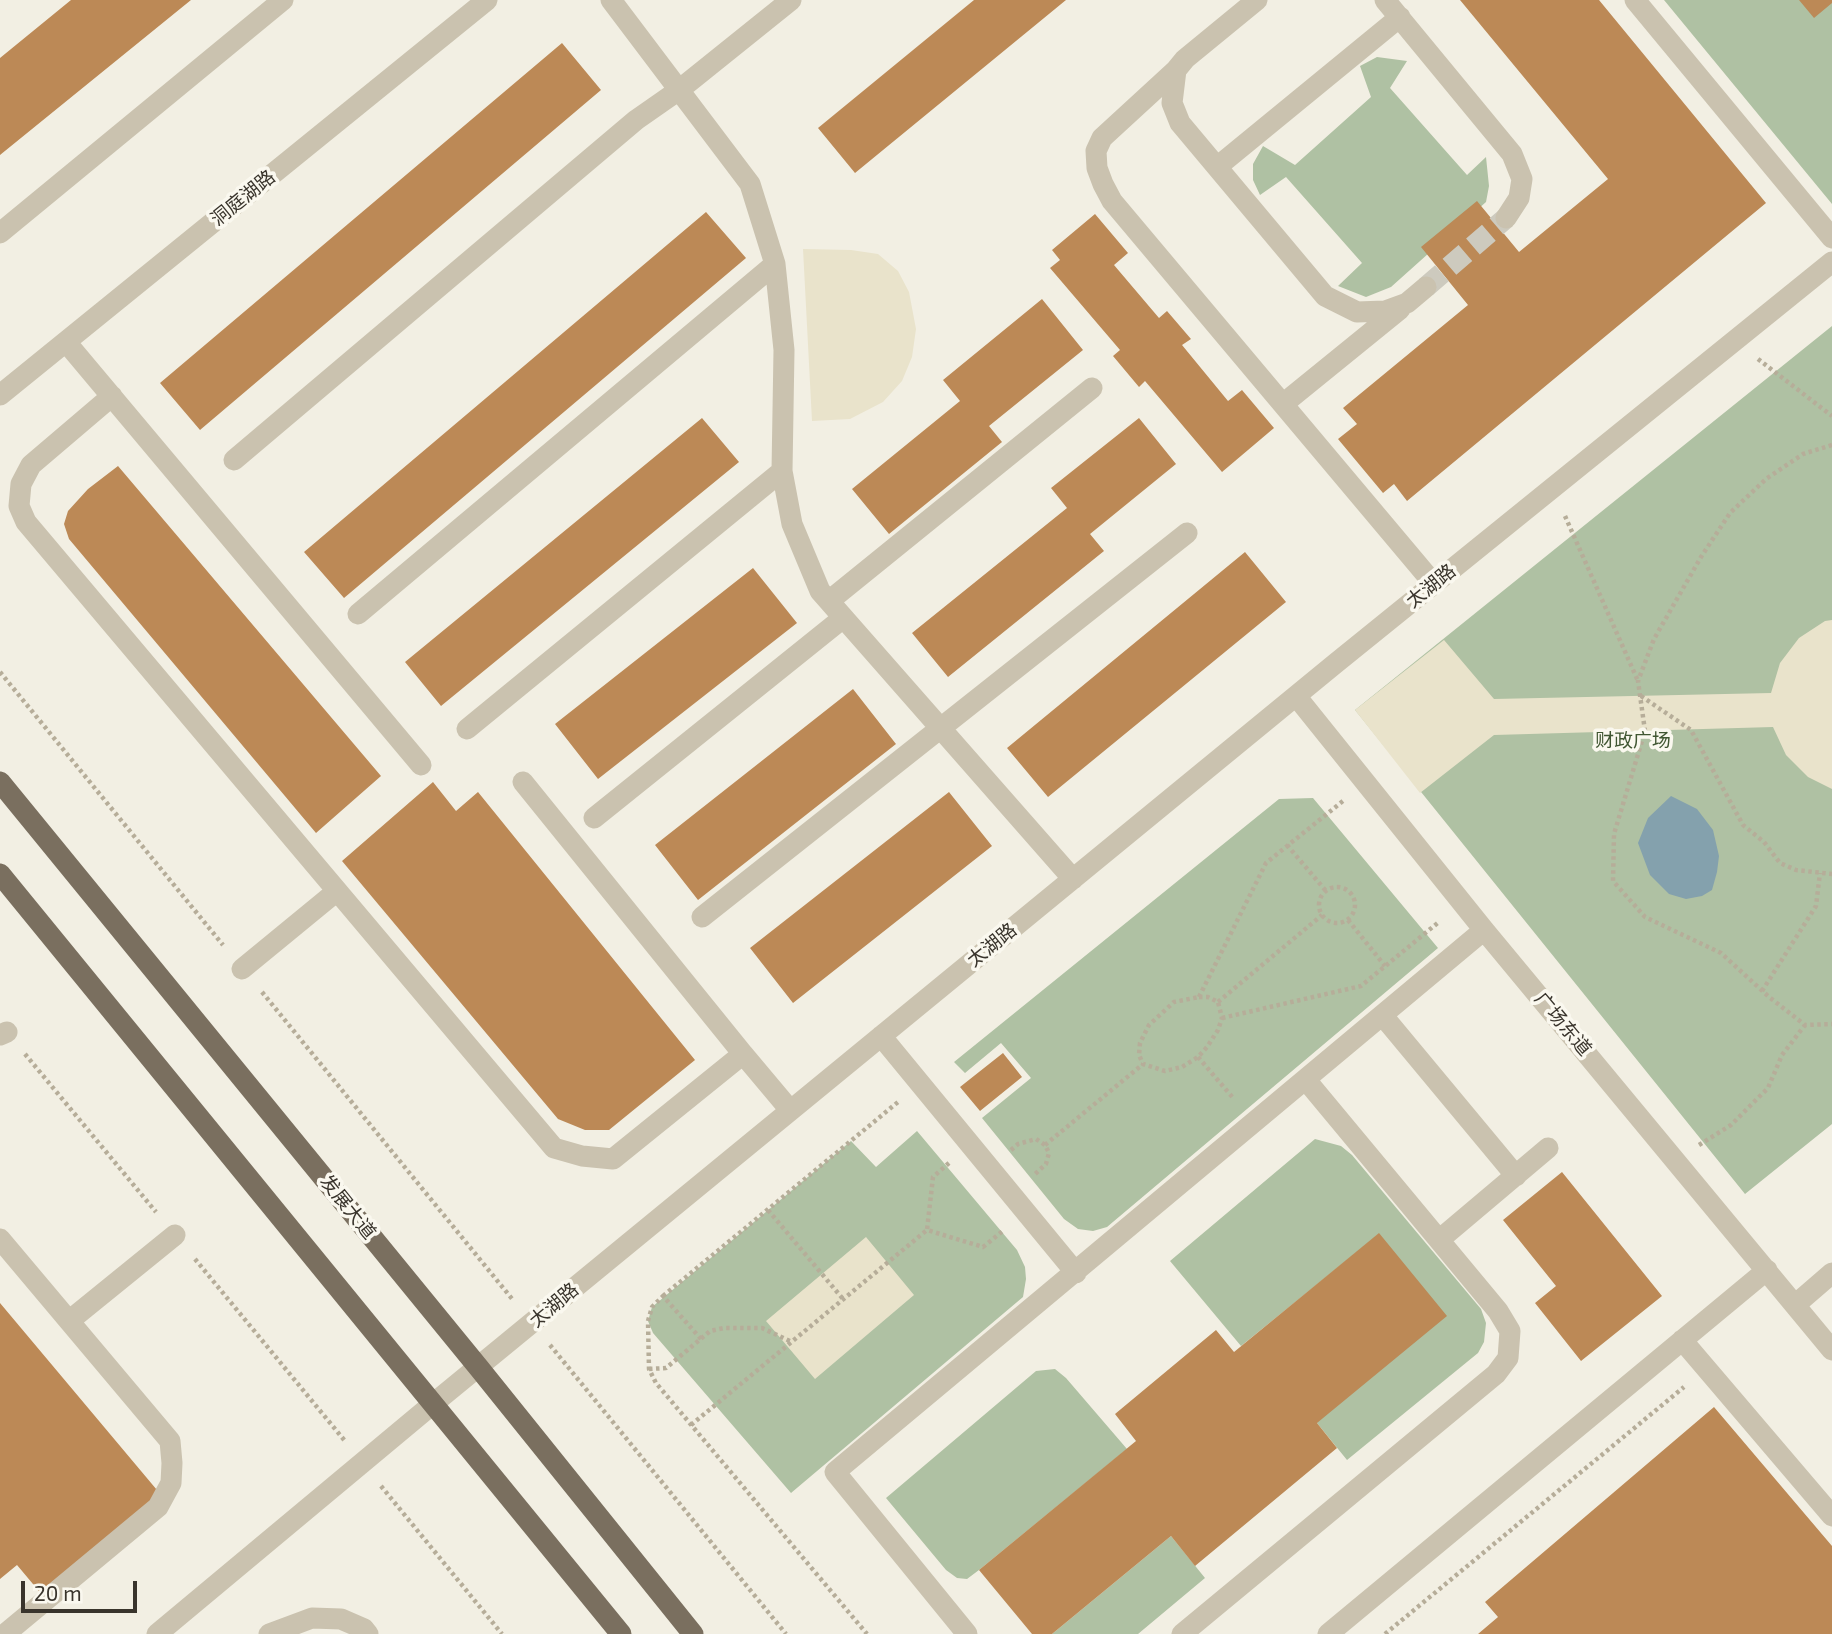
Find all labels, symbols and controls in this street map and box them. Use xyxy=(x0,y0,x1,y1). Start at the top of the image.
street label: 洞庭湖路 xyxy=(206,165,280,231)
street label: 太湖路 xyxy=(1402,559,1460,613)
park label: 财政广场 xyxy=(1595,730,1671,752)
street label: 太湖路 xyxy=(963,918,1021,972)
street label: 广场东道 xyxy=(1530,988,1596,1060)
street label: 发展大道 xyxy=(315,1170,381,1244)
street label: 太湖路 xyxy=(525,1278,583,1332)
scale bar xyxy=(24,1568,140,1612)
text: 20 m xyxy=(34,1580,82,1605)

